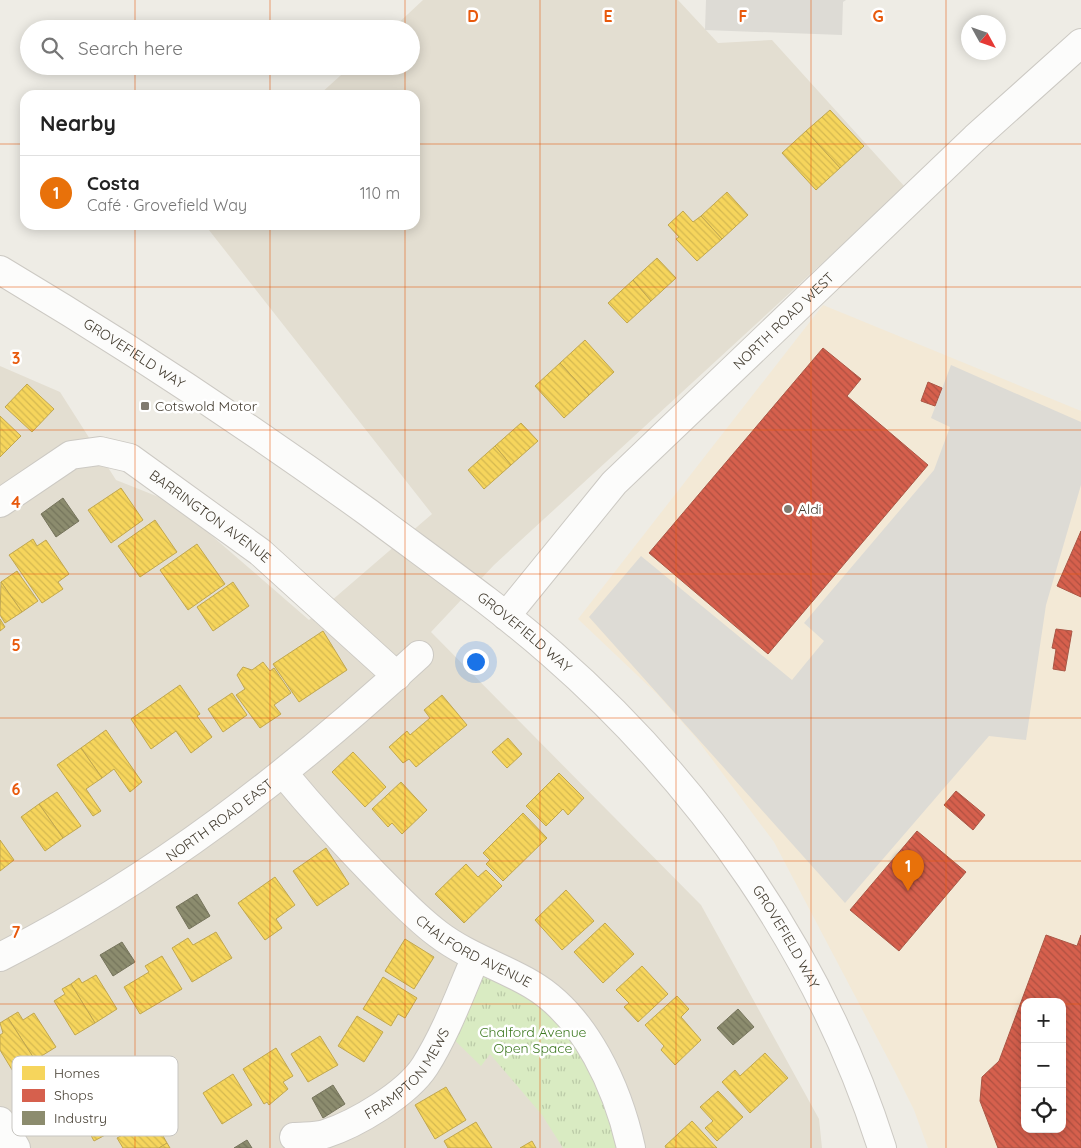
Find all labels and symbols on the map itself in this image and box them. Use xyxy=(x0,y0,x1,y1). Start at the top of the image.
text: D xyxy=(467,6,479,26)
text: E xyxy=(603,6,613,26)
text: F xyxy=(739,6,748,26)
text: G xyxy=(872,6,884,26)
north arrow xyxy=(961,15,1006,60)
street label: NORTH ROAD WEST xyxy=(729,268,838,373)
street label: GROVEFIELD WAY xyxy=(80,314,189,393)
text: 3 xyxy=(12,348,20,368)
place label: Cotswold Motor xyxy=(155,397,258,415)
marker: Cotswold Motor xyxy=(139,400,151,412)
street label: BARRINGTON AVENUE xyxy=(146,466,275,567)
text: 4 xyxy=(11,492,21,512)
place label: Aldi xyxy=(798,500,822,518)
marker: Aldi xyxy=(782,503,794,515)
street label: GROVEFIELD WAY xyxy=(474,588,576,676)
text: 5 xyxy=(11,635,21,655)
your location xyxy=(463,649,489,675)
street label: NORTH ROAD EAST xyxy=(162,775,277,865)
text: 6 xyxy=(12,779,21,799)
pin: 1 xyxy=(892,850,924,891)
street label: GROVEFIELD WAY xyxy=(749,882,824,992)
street label: CHALFORD AVENUE xyxy=(412,911,535,991)
text: 7 xyxy=(12,922,21,942)
park label: Chalford Avenue Open Space xyxy=(479,1023,587,1057)
street label: FRAMPTON MEWS xyxy=(361,1025,453,1123)
legend xyxy=(12,1056,178,1136)
text: Homes xyxy=(54,1064,100,1082)
text: Shops xyxy=(54,1086,93,1104)
text: Industry xyxy=(54,1109,107,1127)

